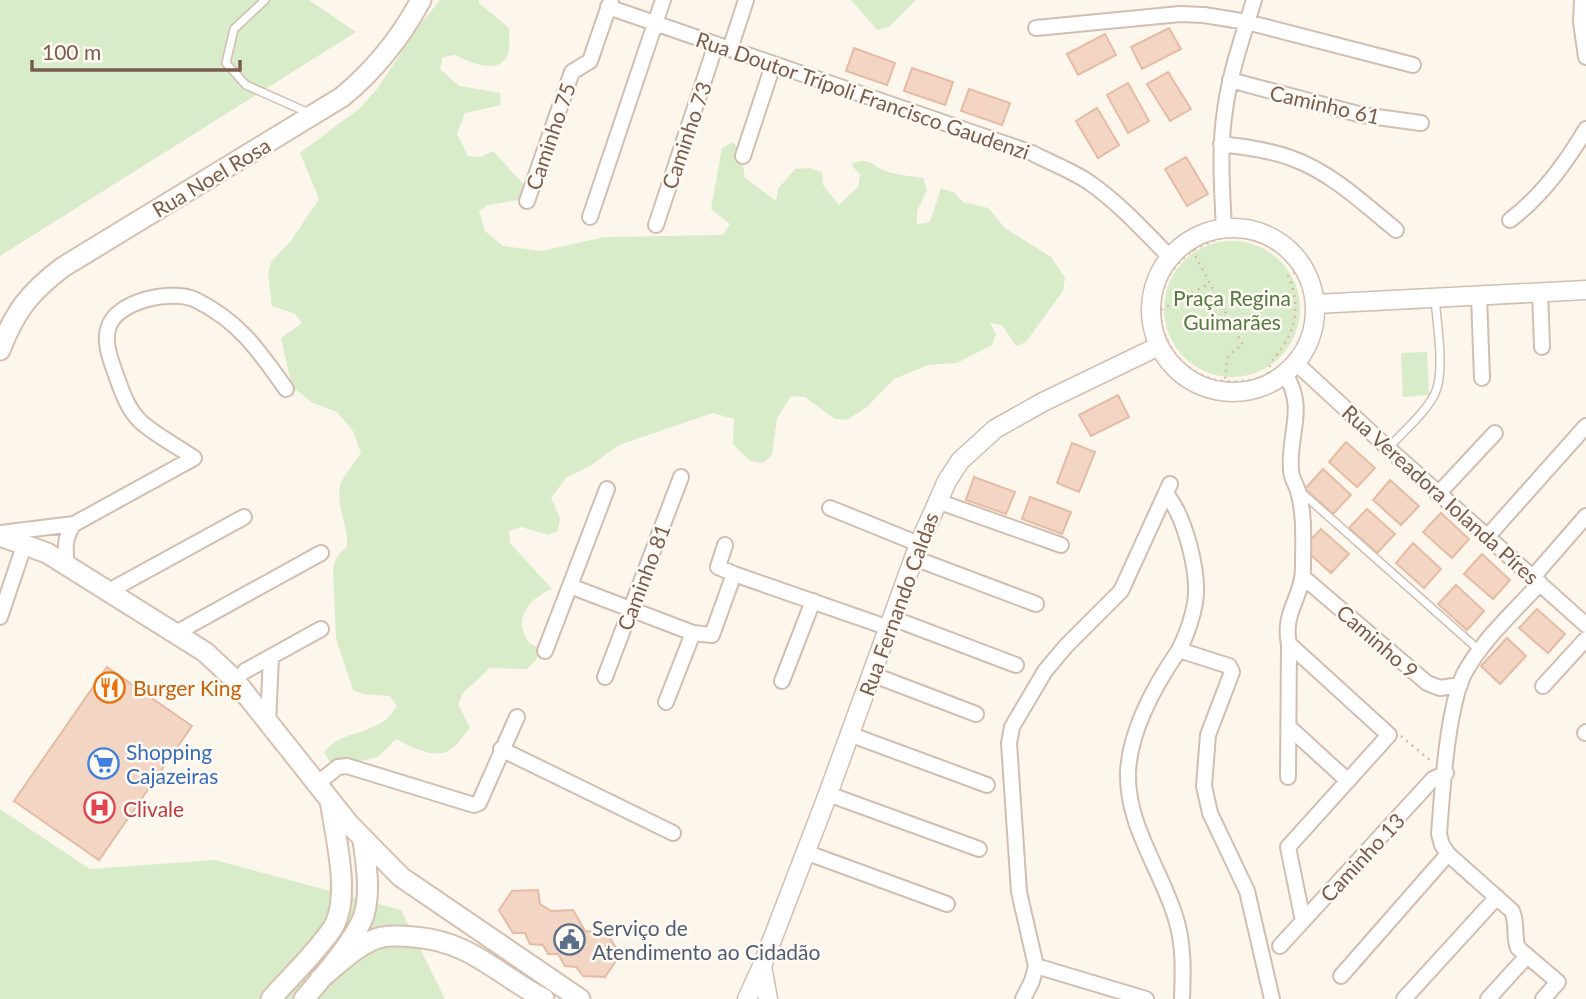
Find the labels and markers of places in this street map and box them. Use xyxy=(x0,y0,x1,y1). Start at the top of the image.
restaurant icon: Burger King xyxy=(93,670,127,704)
place label: Burger King xyxy=(133,675,242,700)
place label: Shopping Cajazeiras xyxy=(126,739,218,788)
supermarket icon: Shopping Cajazeiras xyxy=(86,746,120,780)
hospital icon: Clivale xyxy=(83,791,117,825)
place label: Clivale xyxy=(123,796,184,821)
place label: Serviço de Atendimento ao Cidadão xyxy=(592,915,821,964)
public building icon: Serviço de Atendimento ao Cidadão xyxy=(552,922,586,956)

